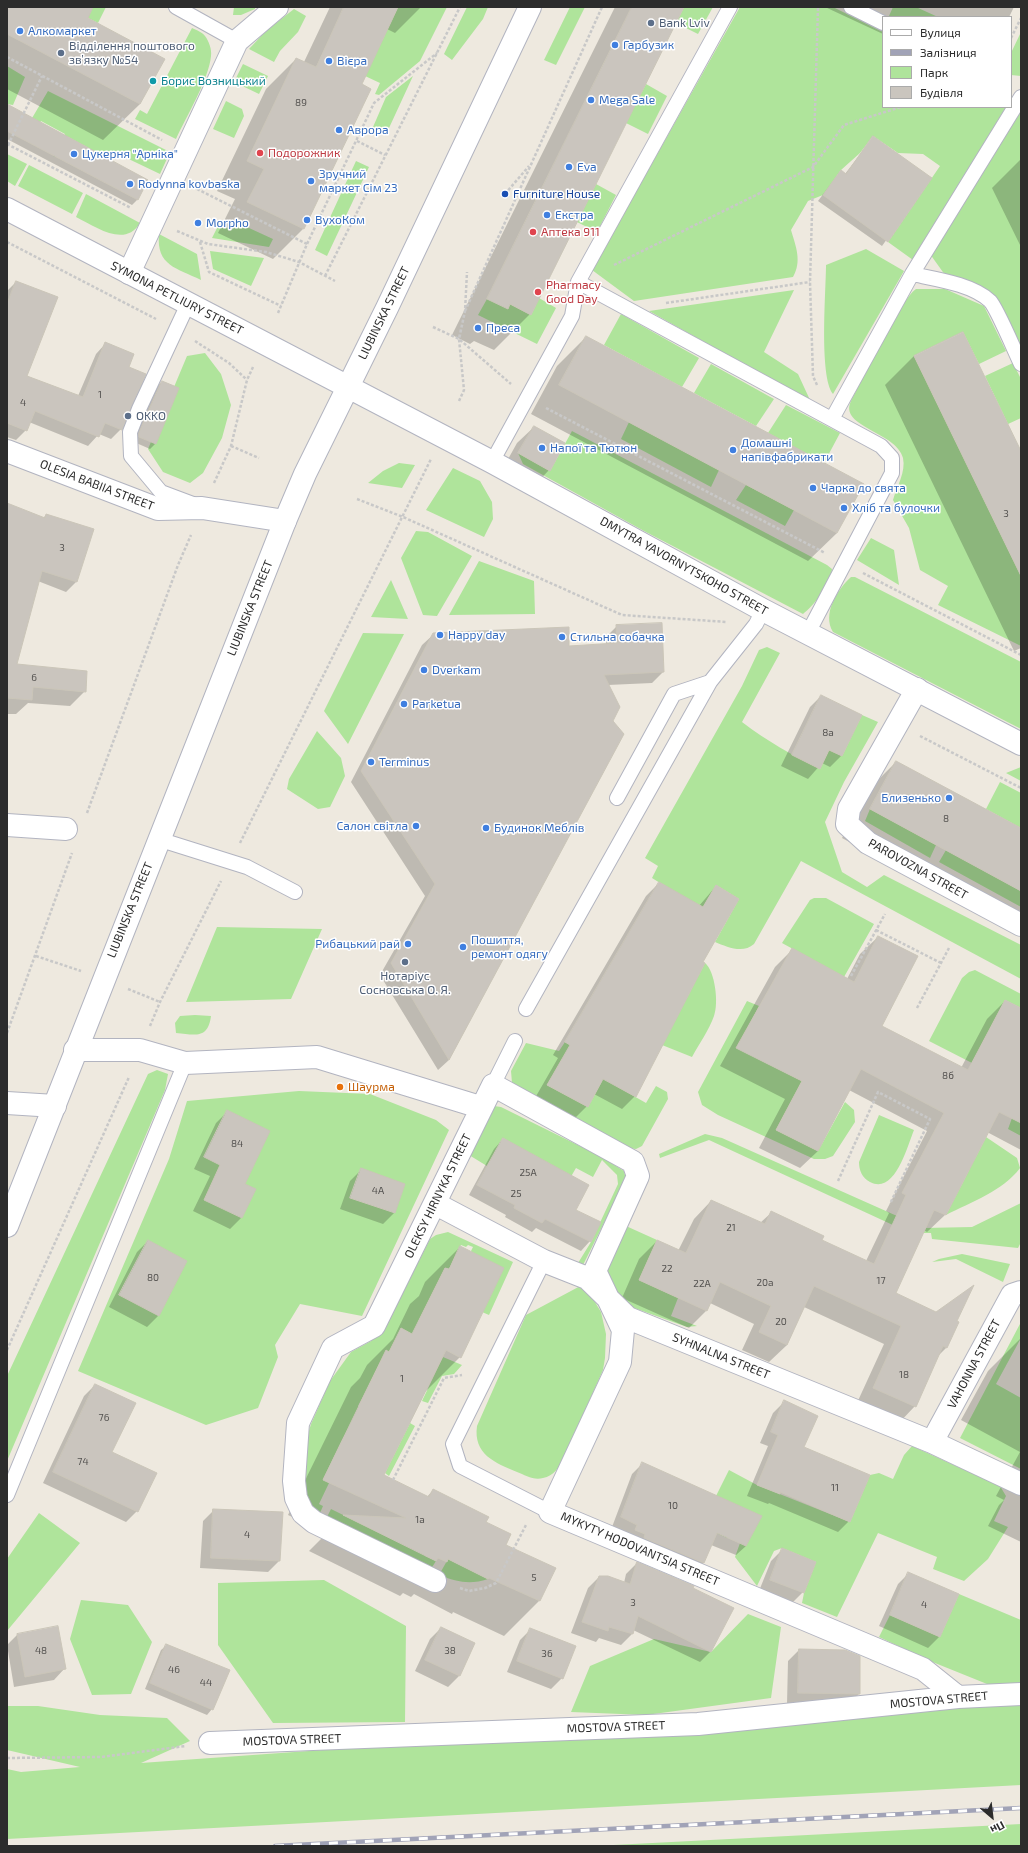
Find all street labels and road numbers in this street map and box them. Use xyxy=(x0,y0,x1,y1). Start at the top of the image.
street label: SYMONA PETLIURY STREET xyxy=(108,258,246,338)
street label: LIUBINSKA STREET xyxy=(355,264,413,362)
street label: OLESIA BABIIA STREET xyxy=(38,457,156,513)
street label: DMYTRA YAVORNYTSKOHO STREET xyxy=(598,514,770,618)
street label: LIUBINSKA STREET xyxy=(224,558,276,658)
street label: PAROVOZNA STREET xyxy=(866,836,970,902)
street label: LIUBINSKA STREET xyxy=(104,860,156,960)
street label: OLEKSY HIRNYKA STREET xyxy=(402,1131,474,1261)
street label: VAHONNA STREET xyxy=(944,1317,1004,1411)
street label: SYHNALNA STREET xyxy=(670,1330,772,1382)
street label: MYKYTY HODOVANTSIA STREET xyxy=(558,1509,722,1589)
street label: MOSTOVA STREET xyxy=(889,1689,989,1711)
street label: MOSTOVA STREET xyxy=(566,1718,666,1736)
street label: MOSTOVA STREET xyxy=(242,1731,342,1749)

